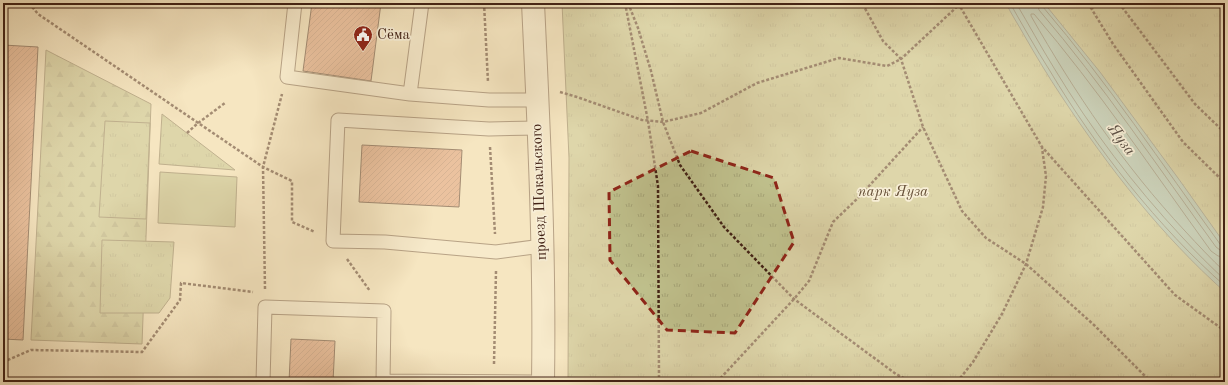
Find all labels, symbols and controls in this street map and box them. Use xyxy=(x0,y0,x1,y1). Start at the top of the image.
public building icon: Сёма xyxy=(352,24,374,52)
place label: Сёма xyxy=(377,28,411,43)
water label: Яуза xyxy=(1104,121,1138,159)
street label: проезд Шокальского xyxy=(530,123,550,261)
park label: парк Яуза xyxy=(858,185,928,200)

